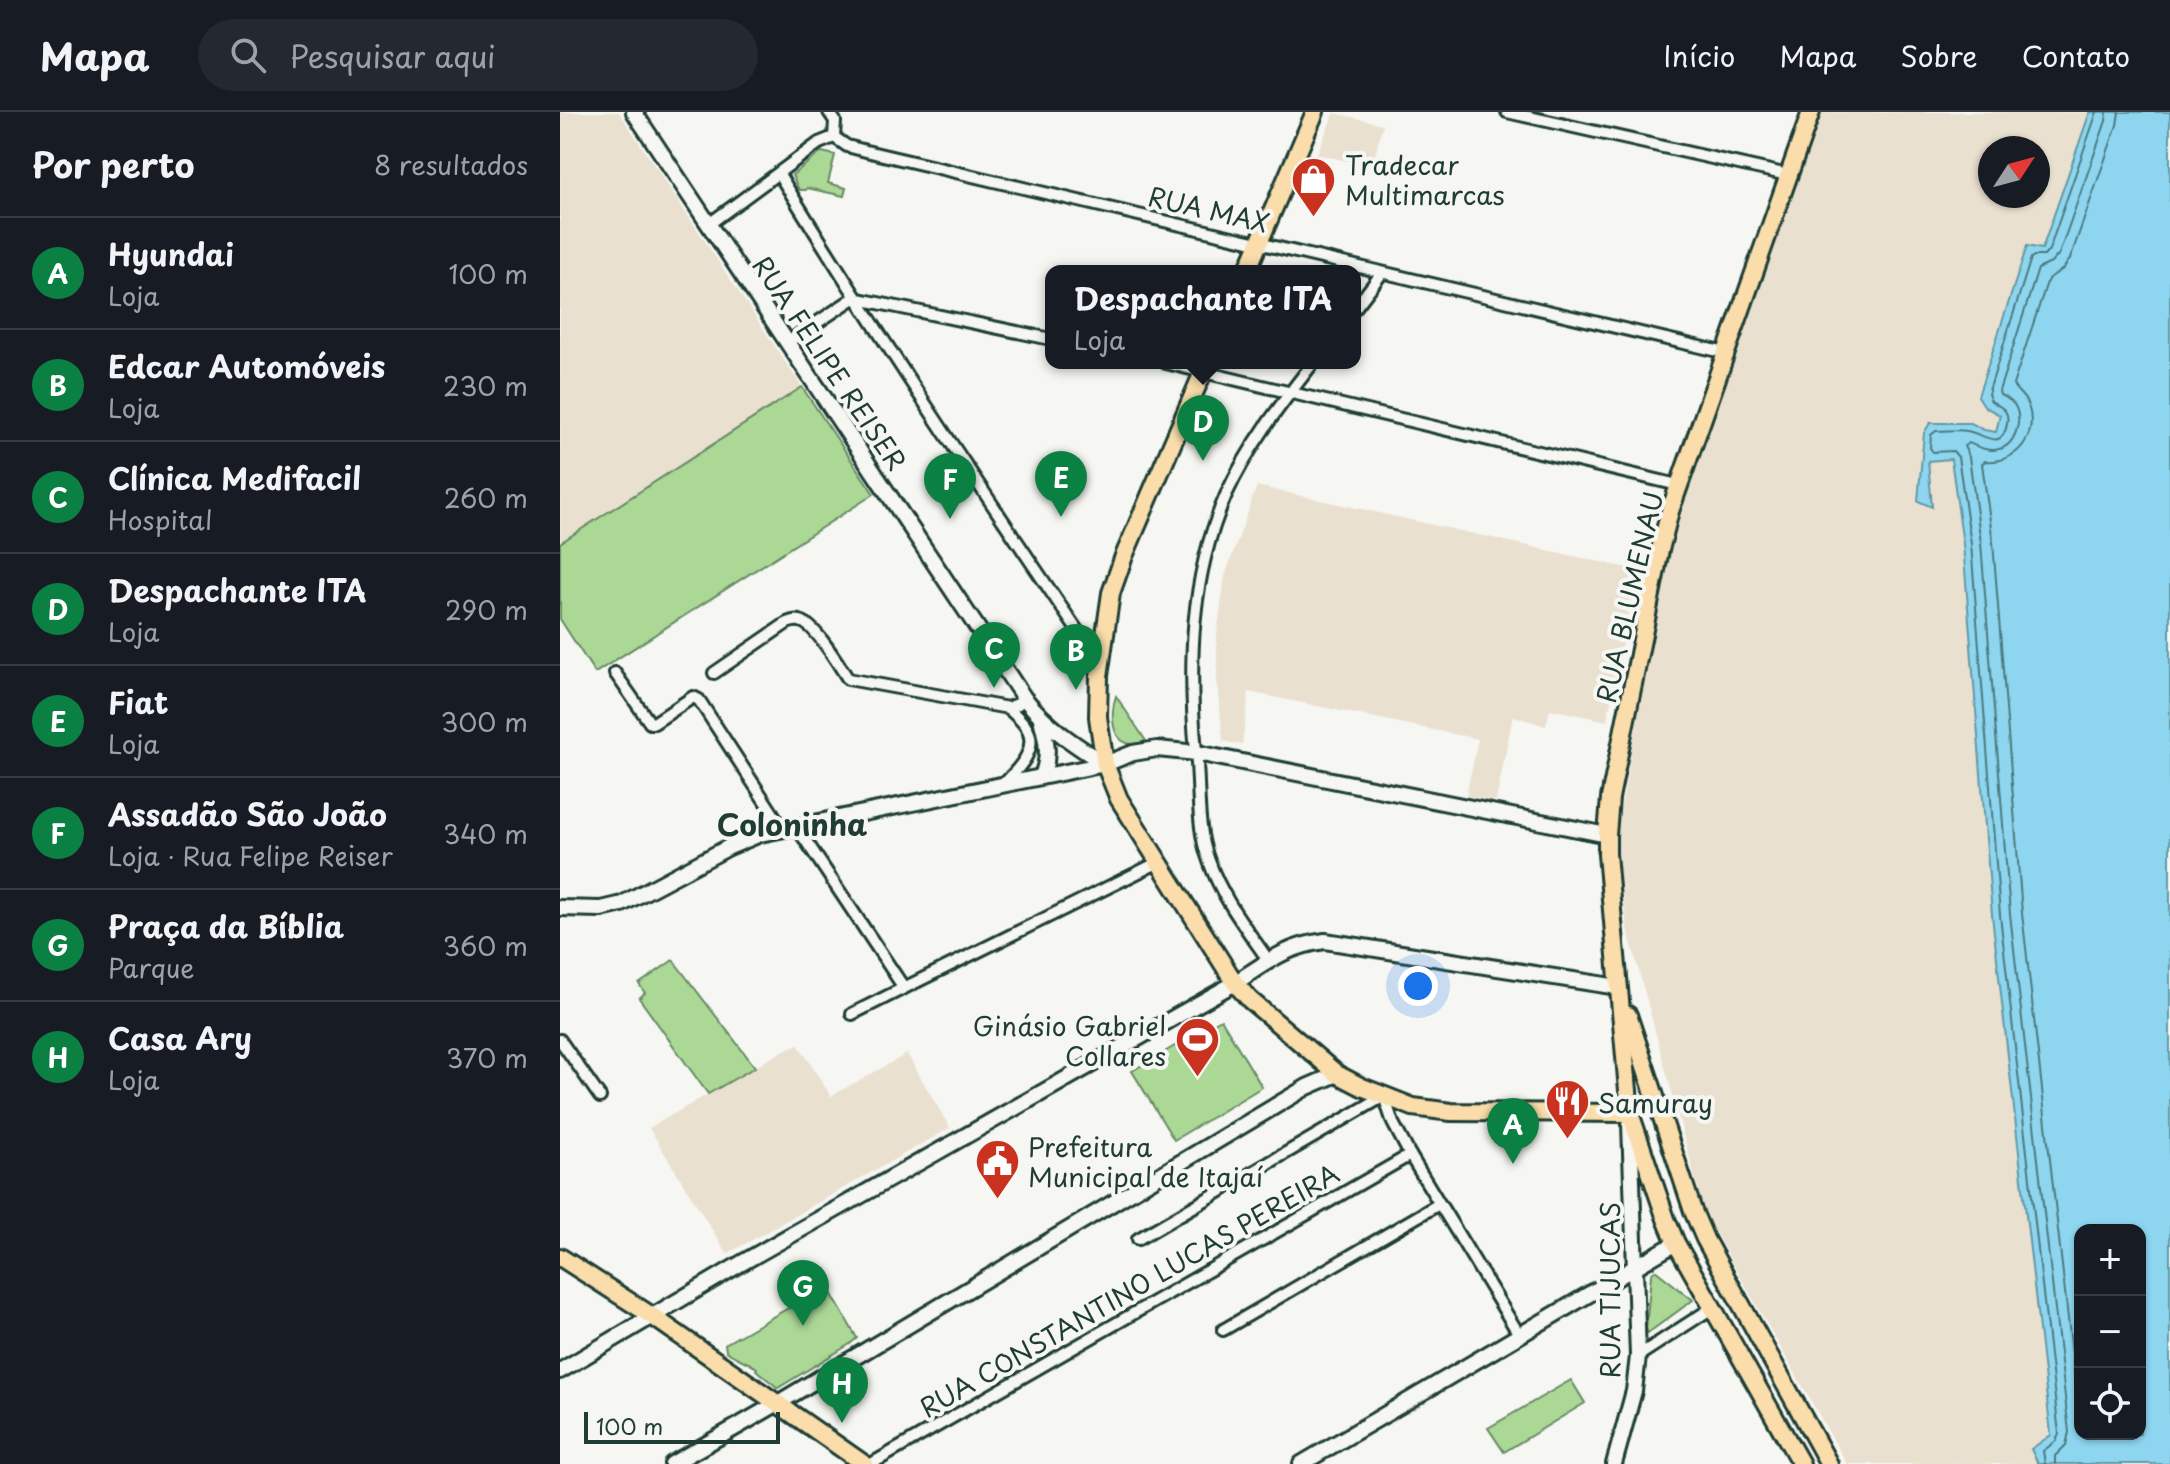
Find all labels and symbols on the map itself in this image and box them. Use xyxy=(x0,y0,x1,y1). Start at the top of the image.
north arrow xyxy=(1978,136,2050,208)
place label: Tradecar Multimarcas xyxy=(1345,145,1504,214)
shop icon: Tradecar Multimarcas xyxy=(1290,155,1338,218)
street label: RUA MAX xyxy=(1145,176,1273,242)
street label: RUA FELIPE REISER xyxy=(743,248,917,478)
pin: D xyxy=(1177,395,1229,461)
pin: E xyxy=(1035,451,1087,517)
pin: F xyxy=(924,453,976,519)
street label: RUA BLUMENAU xyxy=(1586,487,1672,707)
pin: C xyxy=(968,622,1020,688)
pin: B xyxy=(1050,624,1102,690)
district label: Coloninha xyxy=(717,801,868,846)
your location xyxy=(1398,966,1438,1006)
place label: Ginásio Gabriel Collares xyxy=(973,1006,1166,1075)
sports icon: Ginásio Gabriel Collares xyxy=(1173,1016,1221,1079)
restaurant icon: Samuray xyxy=(1543,1078,1591,1141)
place label: Samuray xyxy=(1598,1083,1713,1122)
pin: A xyxy=(1487,1098,1539,1164)
place label: Prefeitura Municipal de Itajaí xyxy=(1028,1127,1263,1196)
public building icon: Prefeitura Municipal de Itajaí xyxy=(973,1137,1021,1200)
street label: RUA CONSTANTINO LUCAS PEREIRA xyxy=(912,1153,1346,1427)
street label: RUA TIJUCAS xyxy=(1590,1201,1629,1379)
pin: G xyxy=(777,1260,829,1326)
pin: H xyxy=(816,1357,868,1423)
scale bar xyxy=(584,1408,780,1444)

